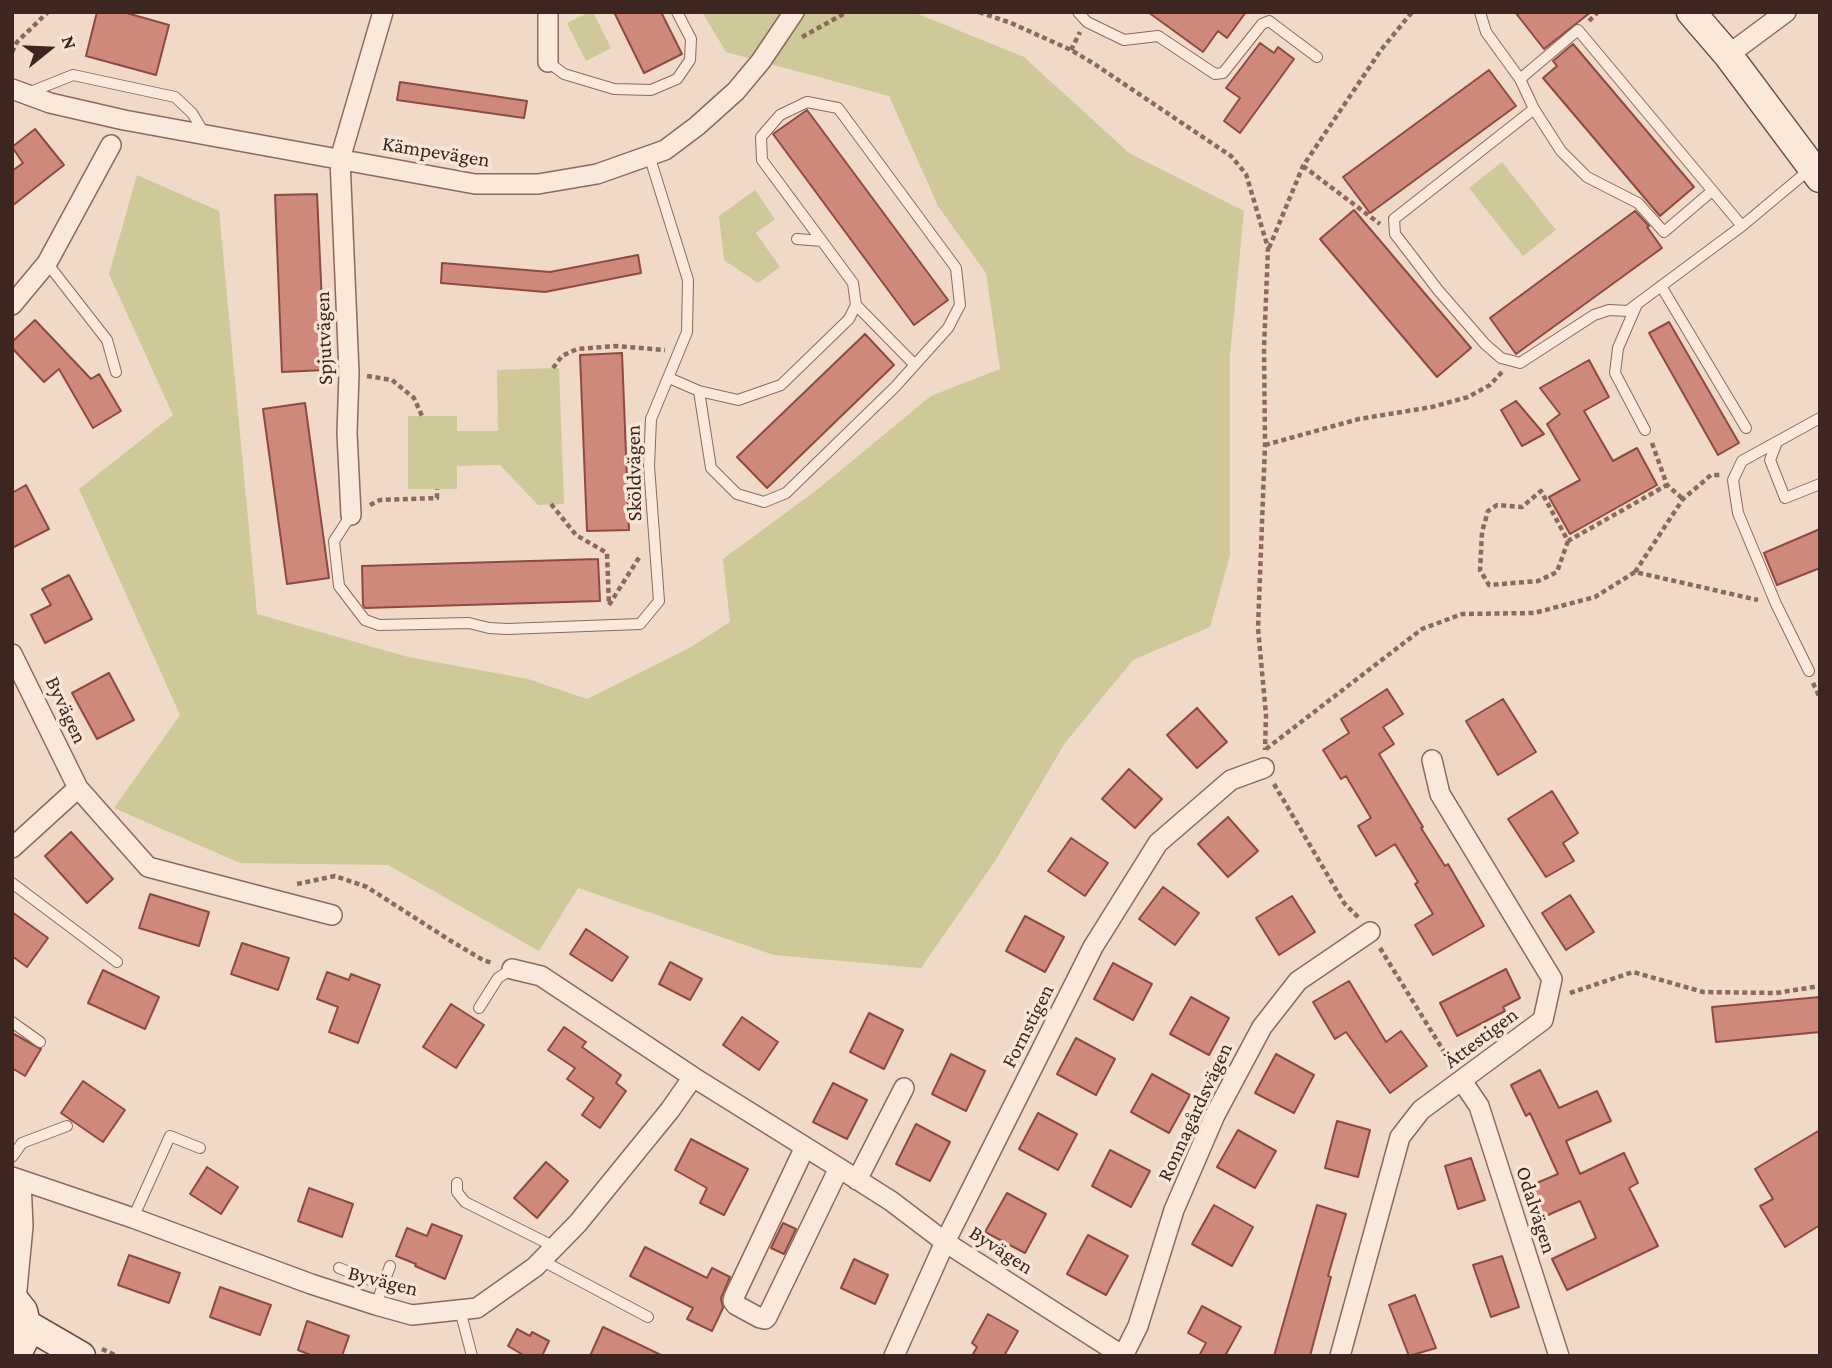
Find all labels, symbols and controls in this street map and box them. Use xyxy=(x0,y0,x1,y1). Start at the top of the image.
north arrow xyxy=(14,14,84,84)
text: N xyxy=(57,33,81,52)
street label: Kämpevägen xyxy=(380,131,492,173)
street label: Spjutvägen xyxy=(310,291,338,385)
street label: Sköldvägen xyxy=(621,425,647,521)
street label: Byvägen xyxy=(40,672,92,748)
street label: Fornstigen xyxy=(996,980,1060,1072)
street label: Ättestigen xyxy=(1439,1002,1523,1074)
street label: Ronnagårdsvägen xyxy=(1152,1039,1238,1185)
street label: Odalvägen xyxy=(1510,1163,1562,1257)
street label: Byvägen xyxy=(964,1220,1038,1280)
street label: Byvägen xyxy=(345,1260,421,1302)

